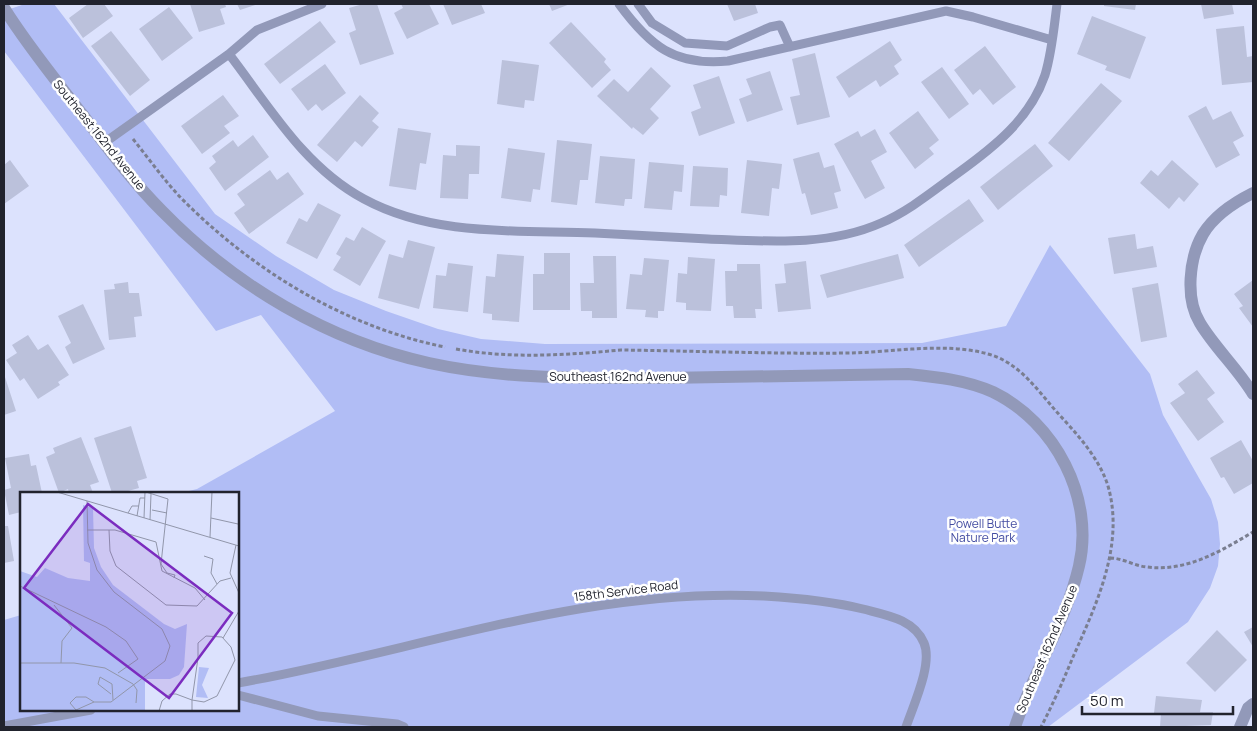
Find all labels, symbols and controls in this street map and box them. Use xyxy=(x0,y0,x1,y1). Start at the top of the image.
street label: Southeast 162nd Avenue xyxy=(50,76,149,193)
street label: Southeast 162nd Avenue xyxy=(549,368,687,385)
inset map xyxy=(20,492,239,711)
park label: Powell Butte Nature Park xyxy=(949,515,1017,546)
street label: 158th Service Road xyxy=(573,576,679,605)
street label: Southeast 162nd Avenue xyxy=(1012,582,1081,715)
scale bar xyxy=(1082,684,1233,716)
text: 50 m xyxy=(1090,690,1124,711)

